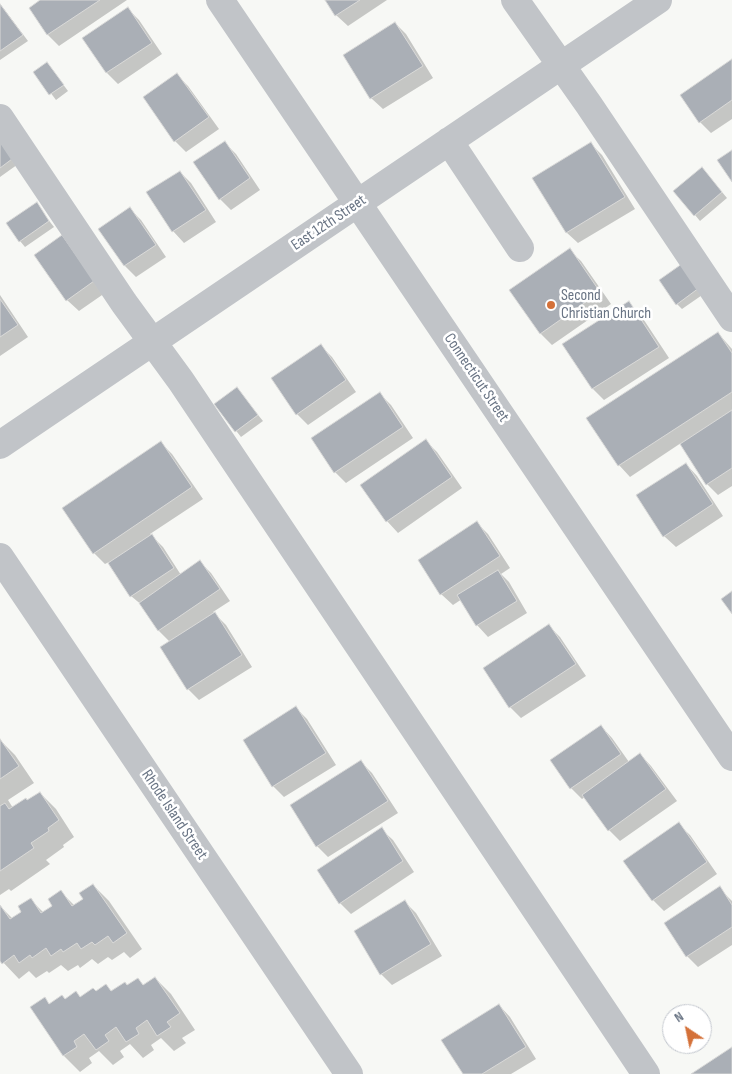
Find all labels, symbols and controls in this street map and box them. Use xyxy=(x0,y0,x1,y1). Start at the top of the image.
street label: East 12th Street xyxy=(288,191,370,255)
place label: Second Christian Church xyxy=(561,286,651,324)
marker: Second Christian Church xyxy=(545,299,557,311)
street label: Connecticut Street xyxy=(439,330,513,426)
street label: Rhode Island Street xyxy=(137,766,211,864)
north arrow xyxy=(662,1004,712,1054)
text: N xyxy=(671,1008,687,1026)

